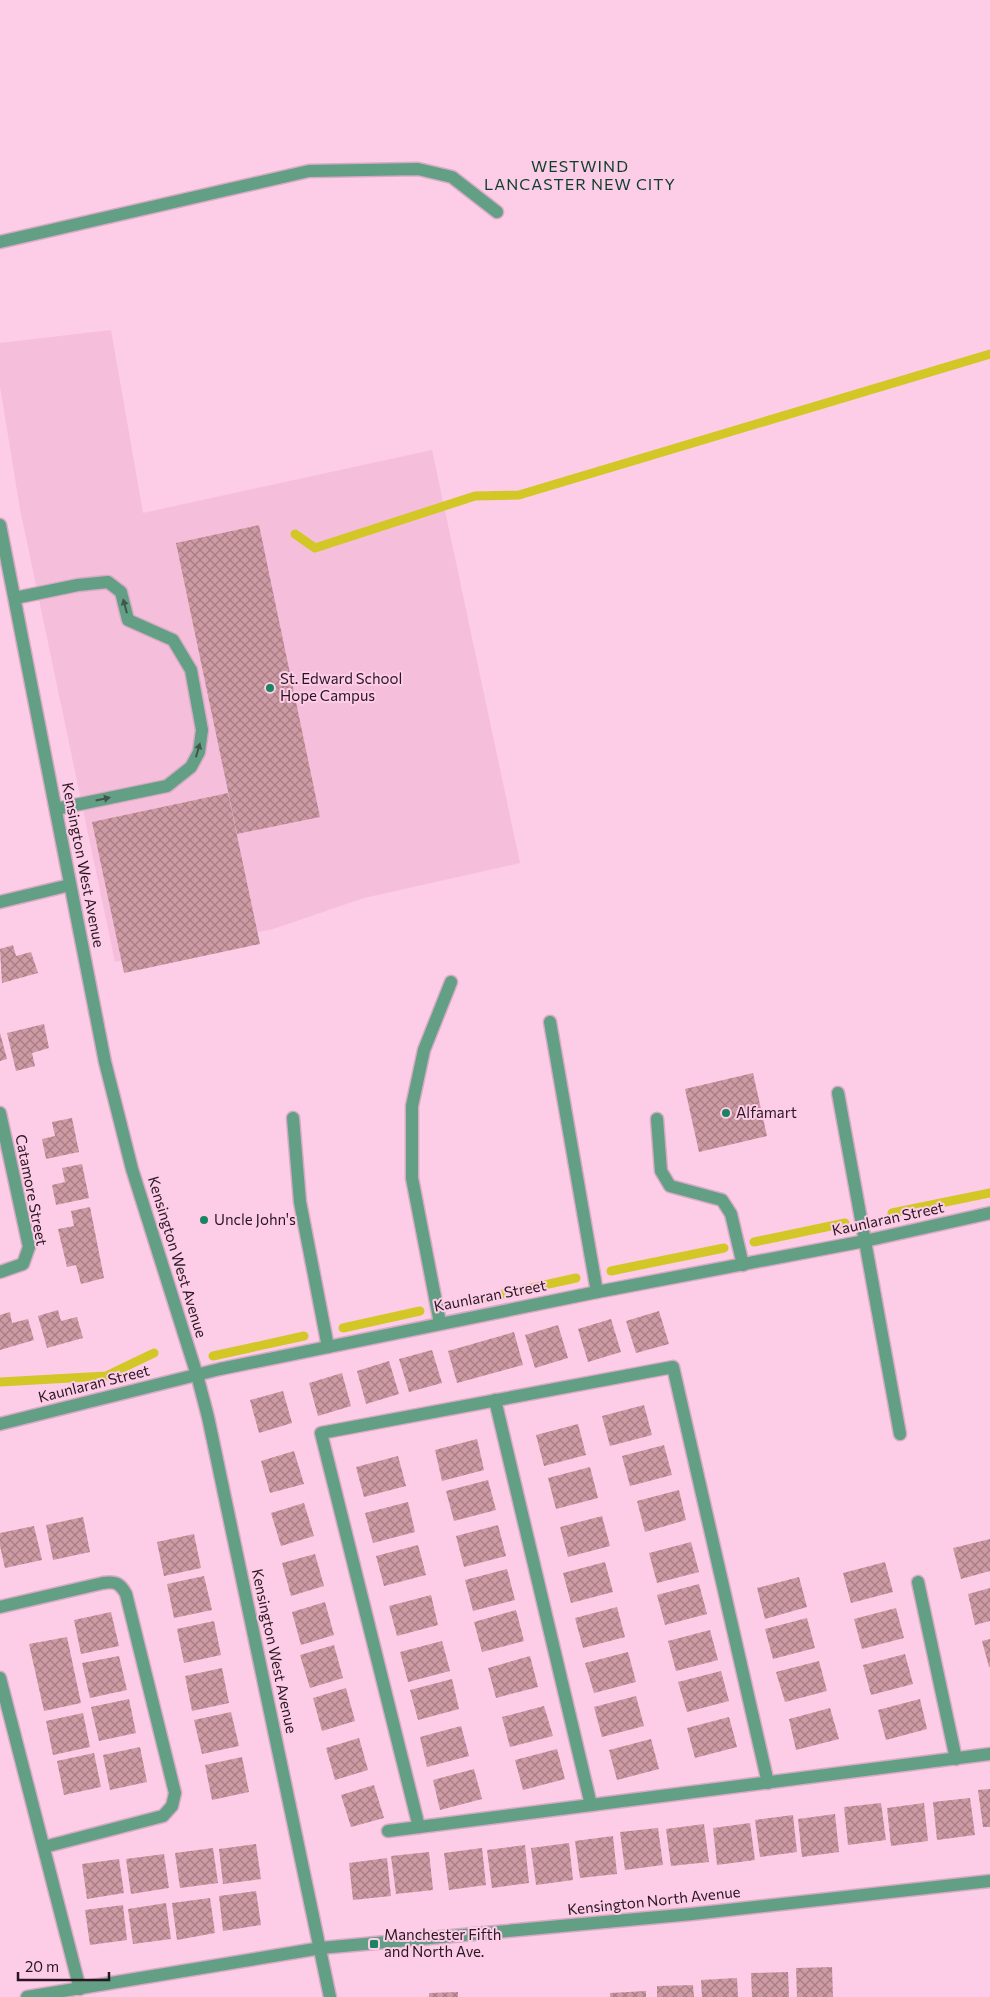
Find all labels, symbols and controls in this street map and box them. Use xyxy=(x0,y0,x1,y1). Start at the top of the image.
district label: WESTWIND LANCASTER NEW CITY xyxy=(484,156,676,193)
one-way arrow xyxy=(120,598,128,613)
place label: St. Edward School Hope Campus xyxy=(280,669,402,704)
marker: St. Edward School Hope Campus xyxy=(264,682,276,694)
one-way arrow xyxy=(194,742,202,758)
street label: Kensington West Avenue xyxy=(59,781,109,949)
one-way arrow xyxy=(96,795,111,803)
place label: Alfamart xyxy=(736,1103,797,1121)
marker: Alfamart xyxy=(720,1107,732,1119)
street label: Catamore Street xyxy=(12,1133,52,1247)
street label: Kensington West Avenue xyxy=(145,1174,211,1340)
street label: Kaunlaran Street xyxy=(830,1197,945,1239)
place label: Uncle John's xyxy=(214,1210,296,1228)
marker: Uncle John's xyxy=(198,1214,210,1226)
street label: Kaunlaran Street xyxy=(432,1275,548,1315)
street label: Kaunlaran Street xyxy=(36,1360,151,1406)
street label: Kensington West Avenue xyxy=(249,1567,301,1735)
street label: Kensington North Avenue xyxy=(567,1882,741,1918)
place label: Manchester Fifth and North Ave. xyxy=(384,1925,501,1960)
marker: Manchester Fifth and North Ave. xyxy=(368,1938,380,1950)
scale bar xyxy=(18,1950,109,1982)
text: 20 m xyxy=(25,1957,59,1975)

